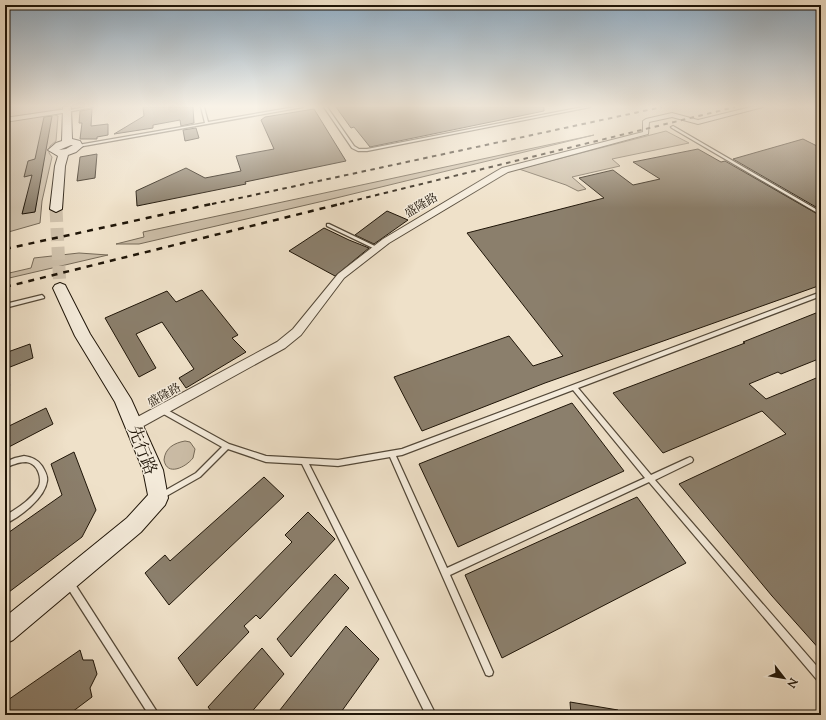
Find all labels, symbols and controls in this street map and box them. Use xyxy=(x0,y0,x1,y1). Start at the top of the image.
street label: 盛隆路 xyxy=(401,189,442,223)
street label: 盛隆路 xyxy=(144,379,185,412)
street label: 先行路 xyxy=(121,423,161,479)
north arrow xyxy=(764,658,804,698)
text: N xyxy=(782,674,801,691)

